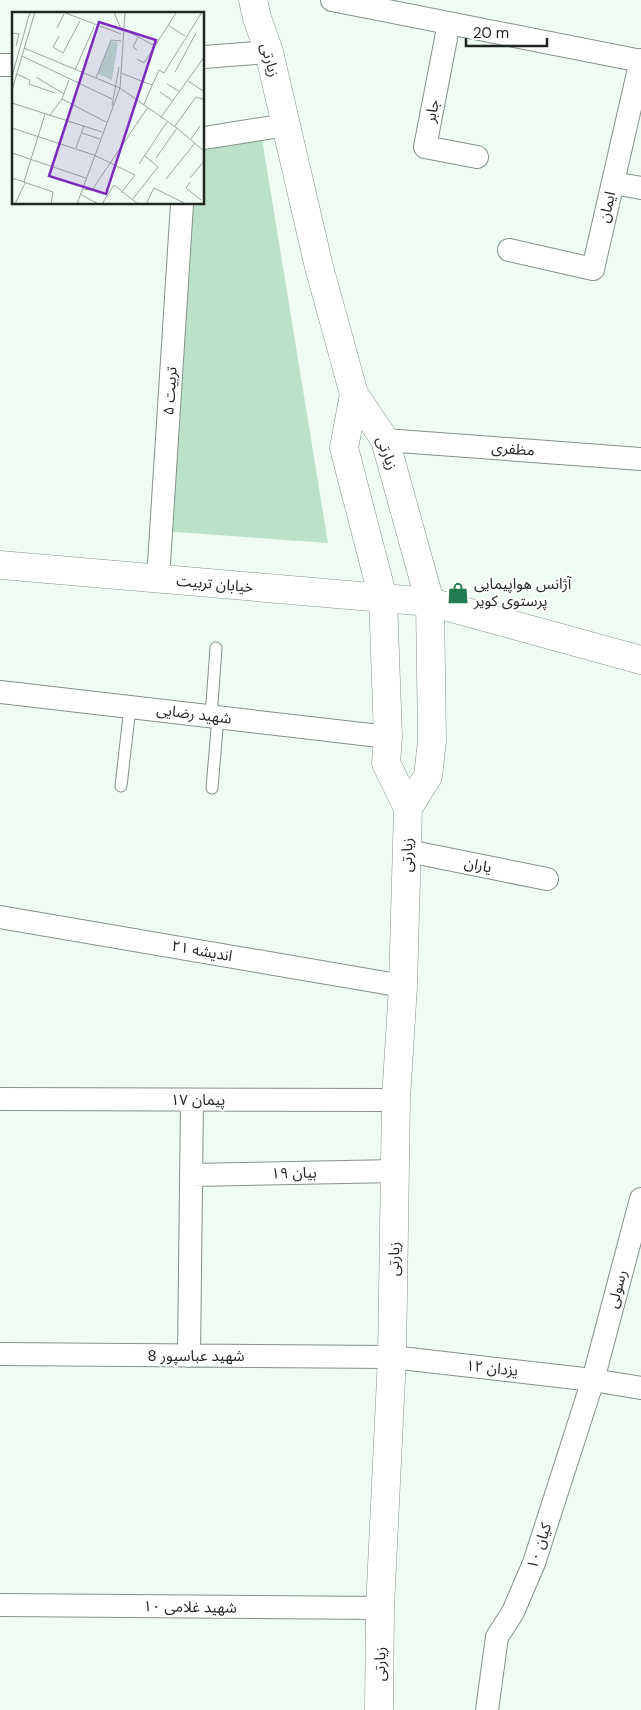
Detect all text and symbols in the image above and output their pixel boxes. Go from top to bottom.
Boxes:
inset map [12,12,205,205]
scale bar [466,15,547,47]
text: 20 m [473,23,509,43]
street label: زیارتی [256,41,284,79]
street label: جابر [420,98,444,125]
street label: ایمان [594,189,620,225]
street label: تربیت ۵ [158,366,182,416]
street label: زیارتی [372,433,402,473]
street label: مظفری [491,438,535,460]
street label: خیابان تربیت [176,571,255,597]
place label: آژانس هواپیمایی پرستوی کویر [473,574,572,611]
shop icon: آژانس هواپیمایی پرستوی کویر [445,580,471,606]
street label: شهید رضایی [155,699,233,729]
street label: زیارتی [397,838,417,872]
street label: یاران [462,853,494,877]
street label: اندیشه ۲۱ [170,936,234,966]
street label: پیمان ۱۷ [171,1090,225,1110]
street label: بیان ۱۹ [271,1163,317,1183]
street label: زیارتی [384,1242,404,1276]
street label: رسولی [602,1268,632,1310]
street label: شهید عباسپور 8 [147,1346,245,1366]
street label: یزدان ۱۲ [465,1355,519,1381]
street label: کیان ۱۰ [522,1519,556,1572]
street label: شهید غلامی ۱۰ [143,1596,237,1618]
street label: زیارتی [370,1647,390,1681]

